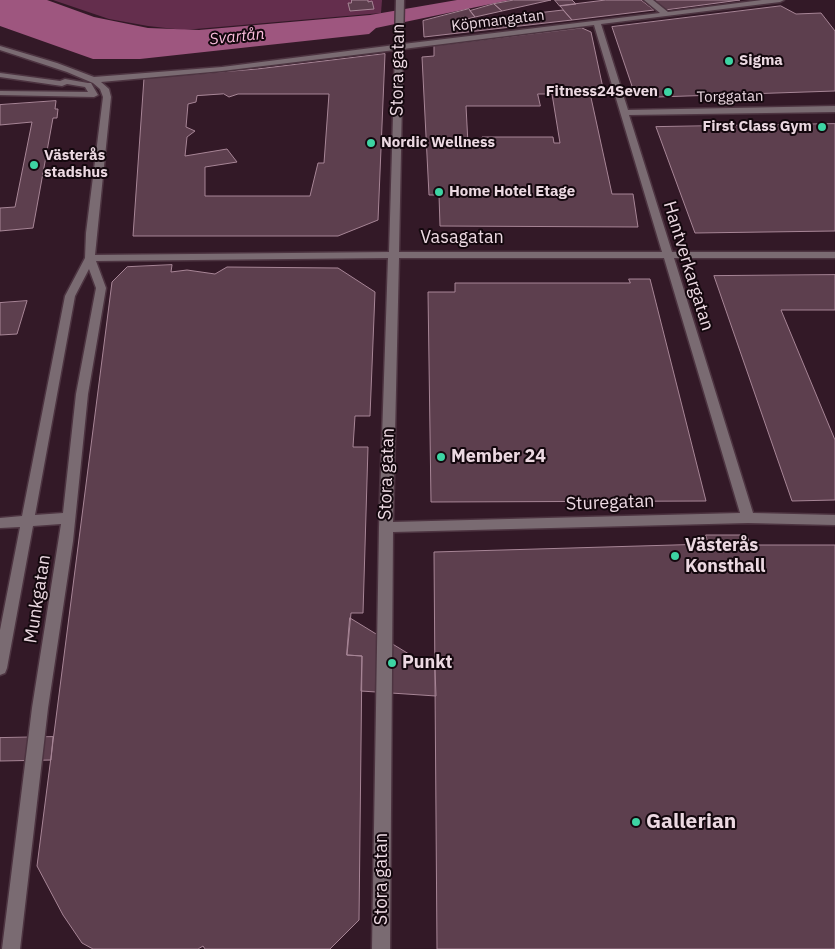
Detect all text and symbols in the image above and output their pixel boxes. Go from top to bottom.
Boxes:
street label: Köpmangatan [450,6,546,36]
street label: Stora gatan [386,24,410,116]
water label: Svartån [208,25,266,49]
place label: Sigma [739,52,783,70]
marker: Sigma [723,55,735,67]
place label: Fitness24Seven [546,83,658,101]
marker: Fitness24Seven [662,86,674,98]
street label: Torggatan [696,87,764,107]
place label: First Class Gym [703,118,812,136]
marker: First Class Gym [816,121,828,133]
place label: Nordic Wellness [381,134,495,152]
marker: Nordic Wellness [365,137,377,149]
place label: Västerås stadshus [44,147,108,182]
marker: Västerås stadshus [28,159,40,171]
place label: Home Hotel Etage [449,183,575,201]
marker: Home Hotel Etage [433,186,445,198]
street label: Hantverkargatan [658,199,718,333]
street label: Vasagatan [420,227,504,249]
street label: Stora gatan [375,427,399,521]
place label: Member 24 [451,446,546,468]
marker: Member 24 [435,451,447,463]
street label: Sturegatan [565,491,655,515]
place label: Västerås Konsthall [685,535,766,578]
marker: Västerås Konsthall [669,550,681,562]
street label: Munkgatan [20,553,56,645]
place label: Punkt [402,652,452,674]
marker: Punkt [386,657,398,669]
place label: Gallerian [646,809,736,835]
marker: Gallerian [630,816,642,828]
street label: Stora gatan [371,833,393,925]

